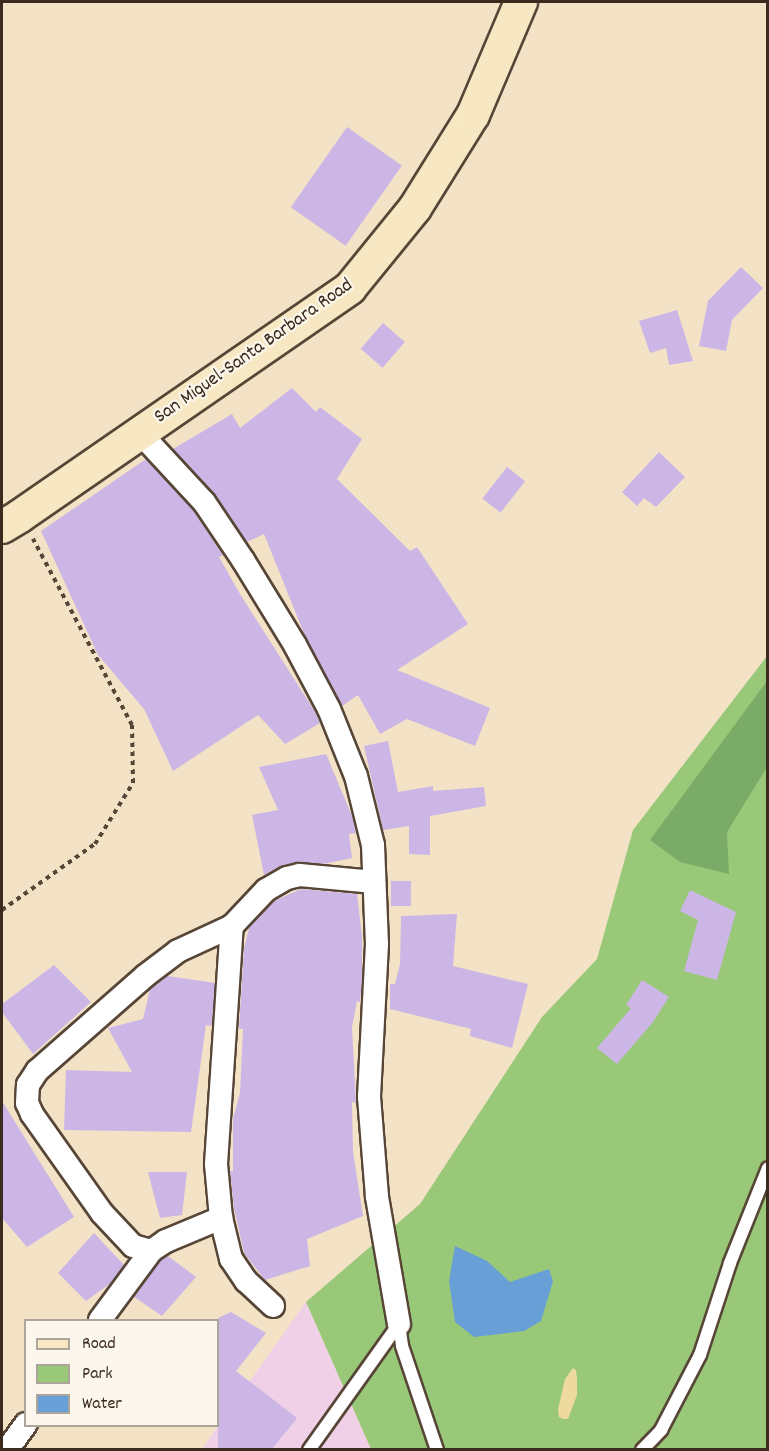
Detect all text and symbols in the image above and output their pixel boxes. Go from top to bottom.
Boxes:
street label: San Miguel-Santa Barbara Road [150,274,358,430]
legend [24,1319,219,1427]
text: Road [82,1332,116,1357]
text: Park [82,1362,113,1387]
text: Water [82,1392,122,1417]

